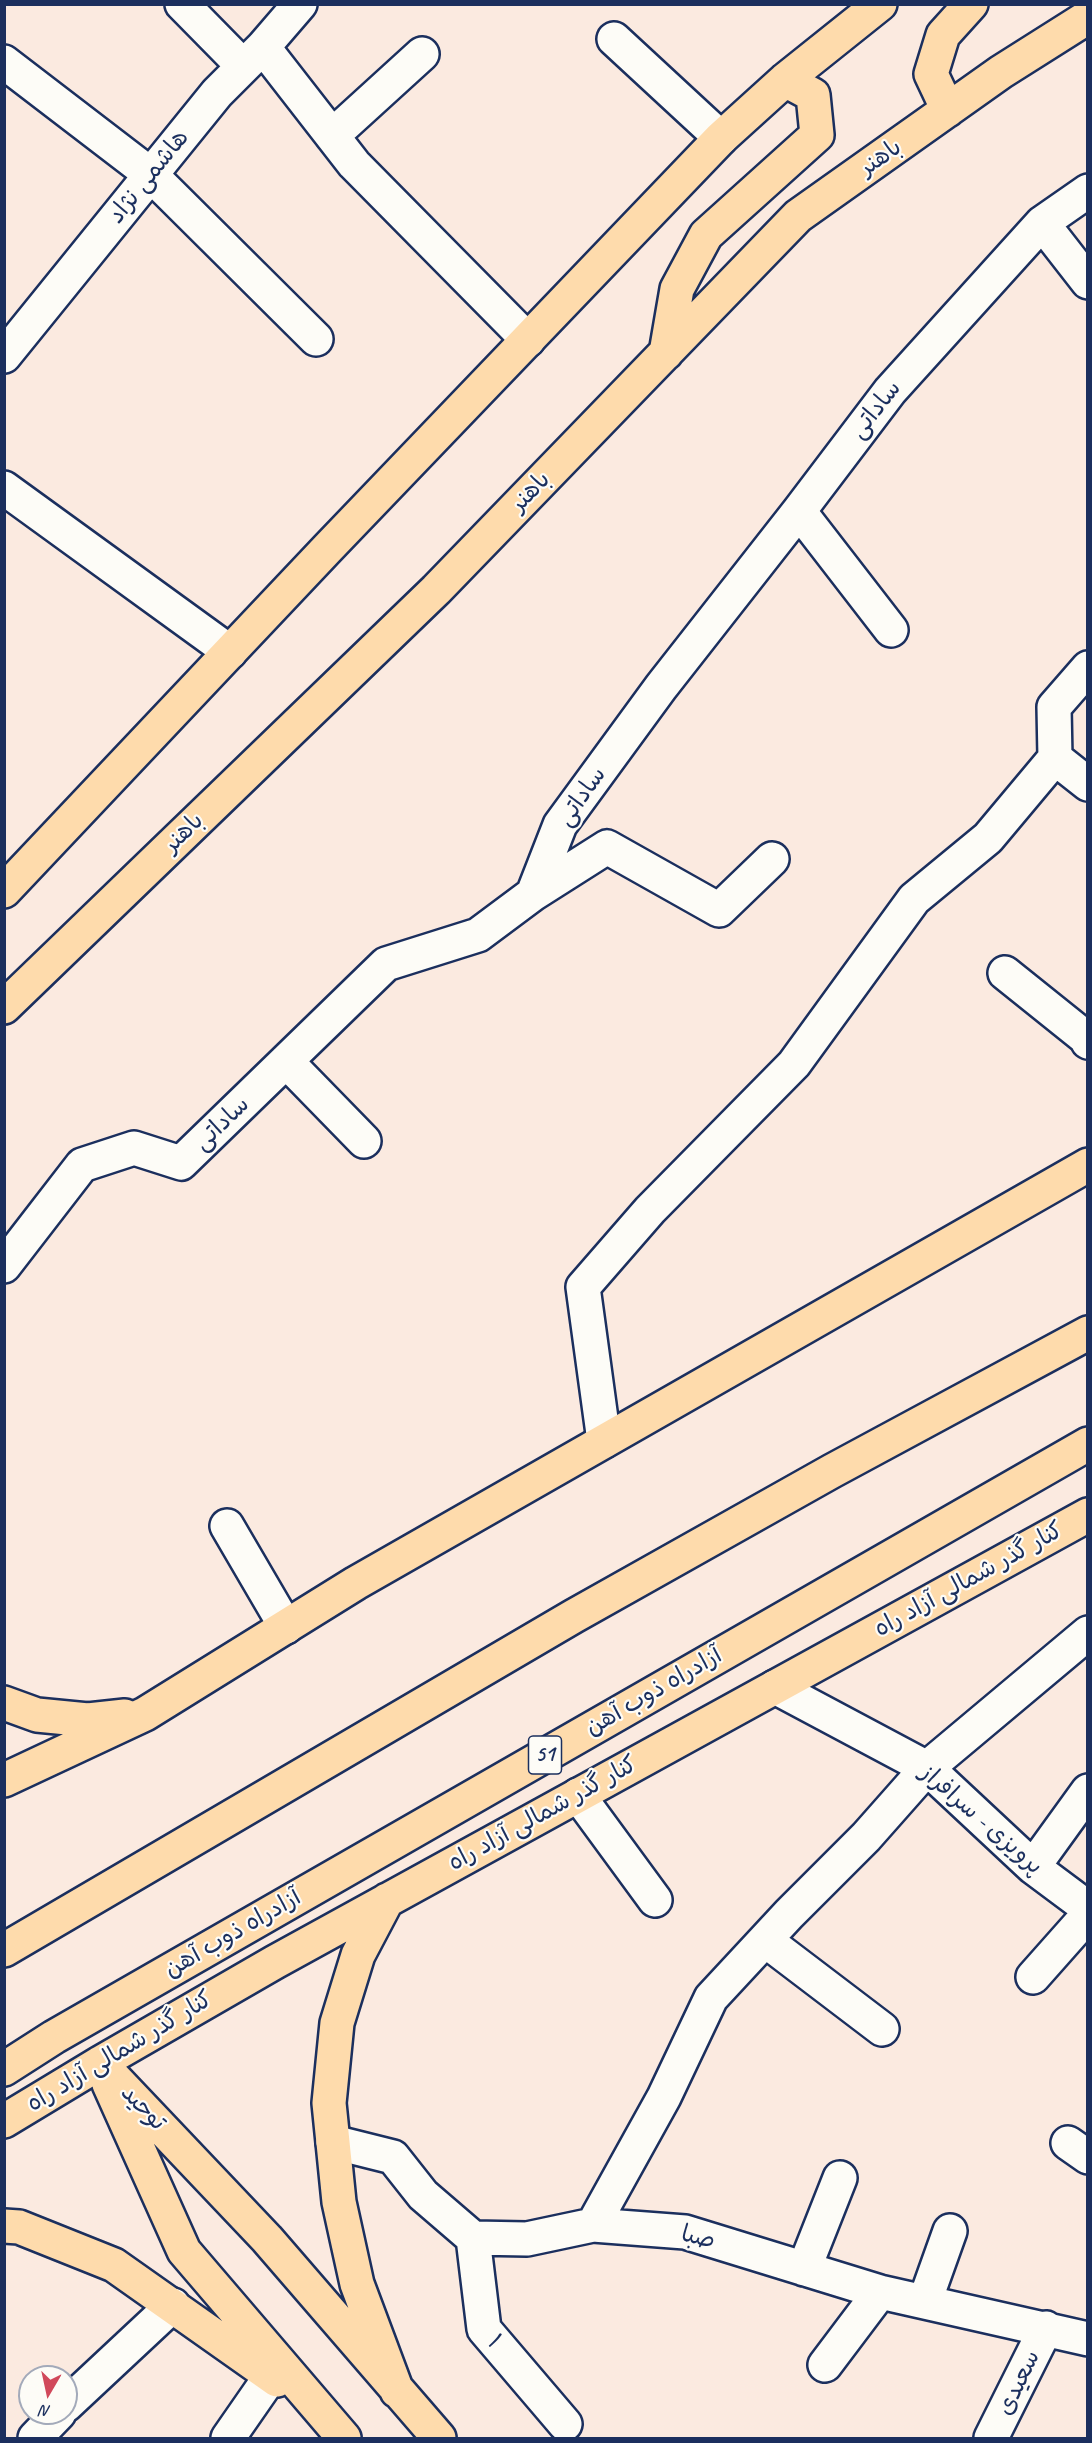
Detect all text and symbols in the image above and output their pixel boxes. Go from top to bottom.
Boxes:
street label: هاشمی نژاد [102,124,196,230]
street label: باهنر [854,133,908,183]
street label: ساداتی [844,375,908,445]
street label: باهنر [505,466,557,518]
street label: ساداتی [551,762,613,832]
street label: باهنر [158,807,210,859]
street label: ساداتی [188,1091,256,1157]
street label: کنار گذر شمالی آزاد راه [870,1516,1068,1644]
street label: آزادراه ذوب آهن [581,1641,727,1743]
road number: 51 [528,1736,562,1774]
street label: کنار گذر شمالی آزاد راه [444,1750,642,1878]
street label: پرویزی - سرافراز [914,1759,1048,1881]
street label: آزادراه ذوب آهن [160,1883,306,1985]
street label: کنار گذر شمالی آزاد راه [22,1985,218,2119]
street label: توحید [114,2079,172,2137]
street label: صبا [678,2220,718,2256]
street label: ۱ [480,2329,508,2355]
street label: سعیدی [991,2346,1047,2420]
north arrow [18,2365,78,2425]
text: N [39,2400,52,2421]

